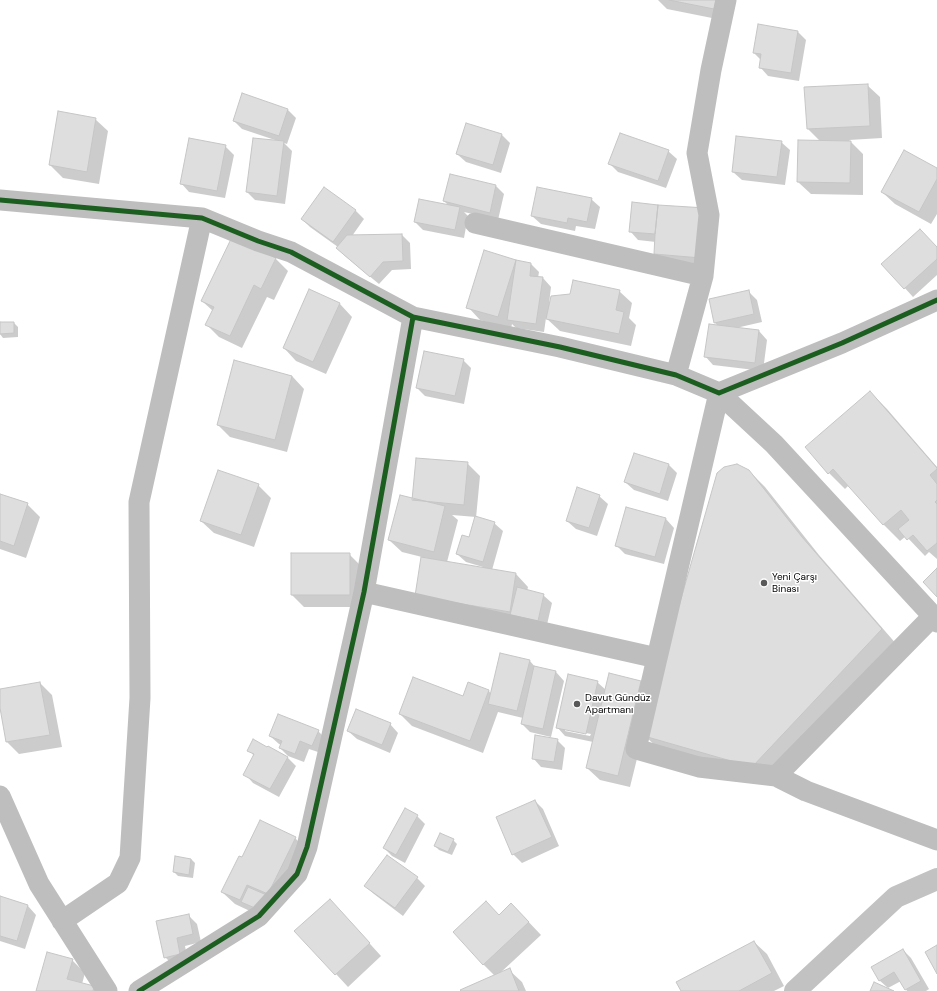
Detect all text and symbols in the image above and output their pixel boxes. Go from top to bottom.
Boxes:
place label: Yeni Çarşı Binası [772,571,817,594]
marker: Yeni Çarşı Binası [759,578,769,588]
place label: Davut Gündüz Apartmanı [585,692,650,716]
marker: Davut Gündüz Apartmanı [572,699,582,709]

